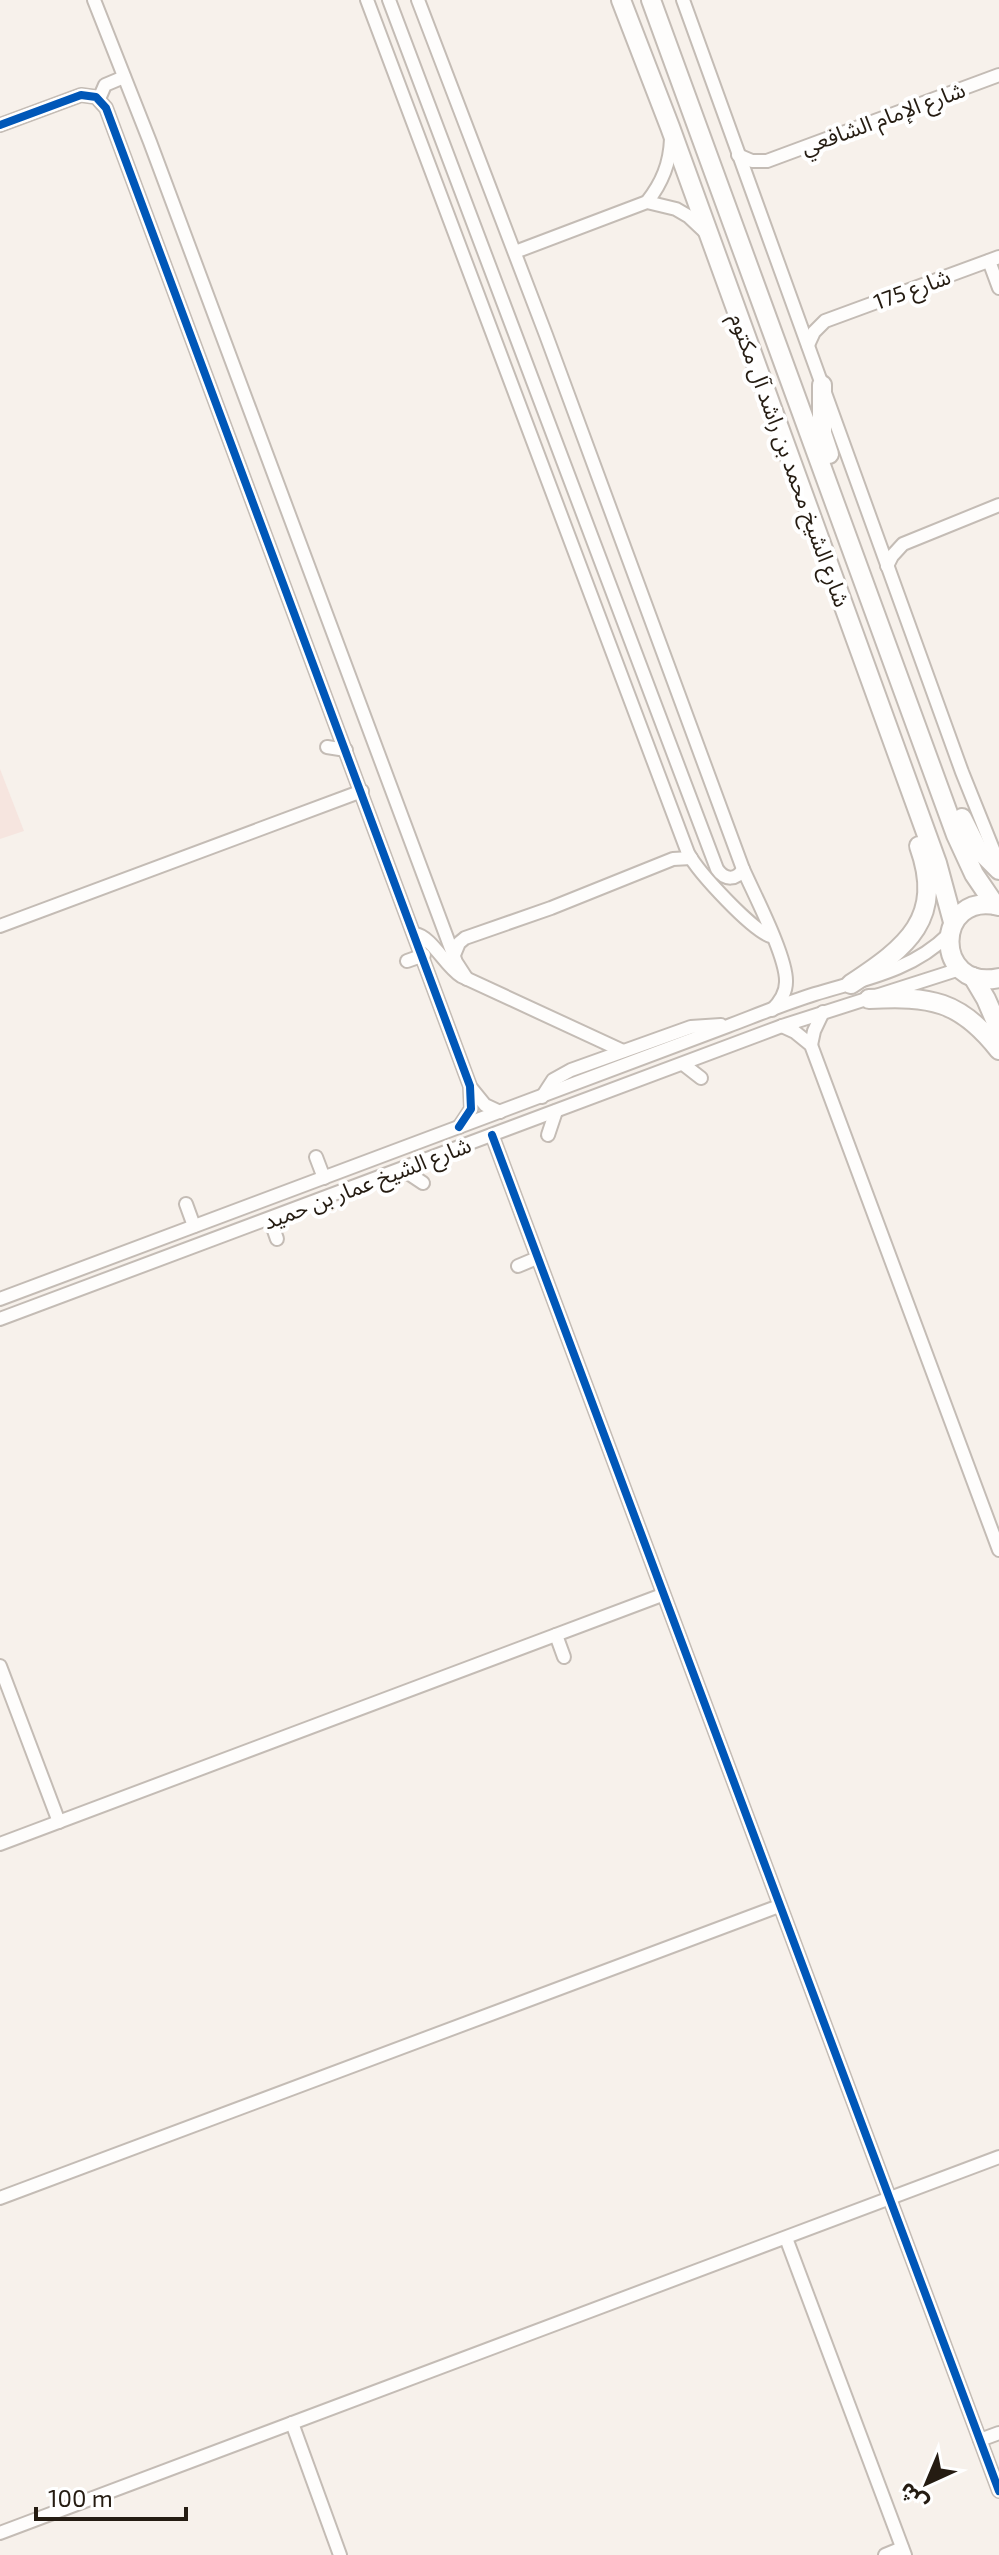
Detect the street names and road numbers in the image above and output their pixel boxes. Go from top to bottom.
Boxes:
street label: شارع الإمام الشافعي [797,75,970,164]
street label: شارع 175 [870,262,955,319]
street label: شارع الشيخ محمد بن راشد آل مكتوم [721,309,856,612]
street label: شارع الشيخ عمار بن حميد [259,1130,476,1238]

